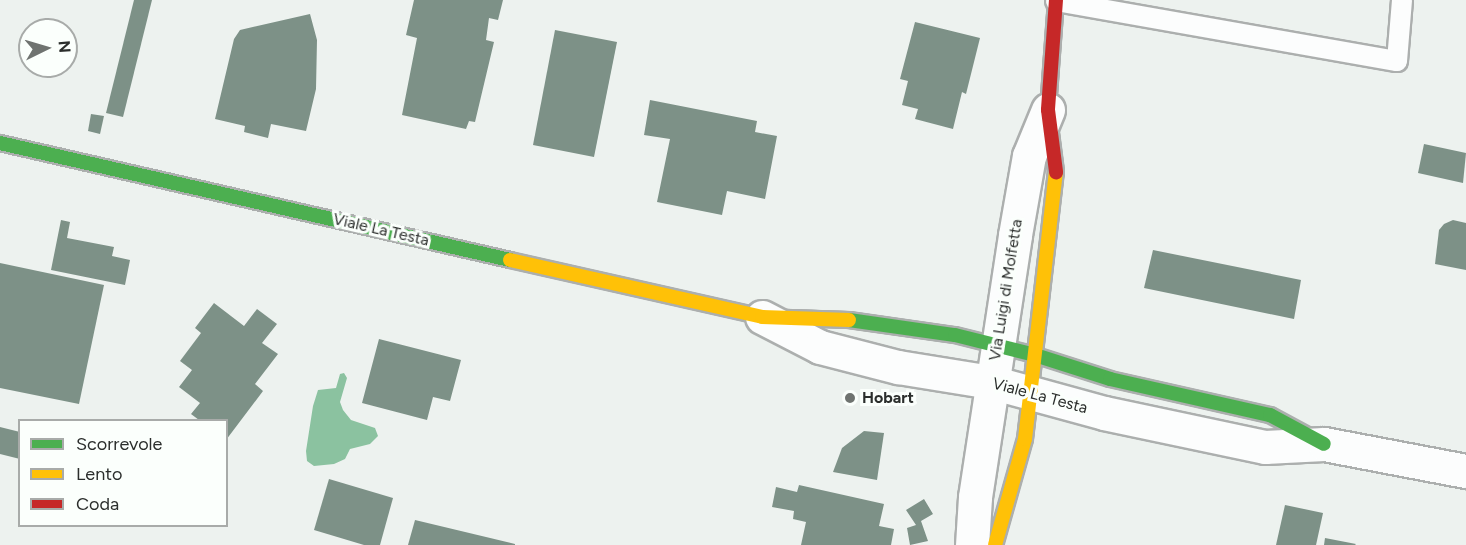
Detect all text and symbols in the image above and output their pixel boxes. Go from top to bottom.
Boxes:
north arrow [18,18,78,78]
text: N [54,40,74,54]
street label: Viale La Testa [331,210,431,250]
street label: Via Luigi di Molfetta [985,218,1027,362]
street label: Viale La Testa [990,374,1090,418]
place label: Hobart [862,388,914,408]
marker: Hobart [843,391,857,405]
legend [18,419,228,527]
text: Scorrevole [76,433,162,455]
text: Lento [76,463,122,485]
text: Coda [76,493,119,515]

